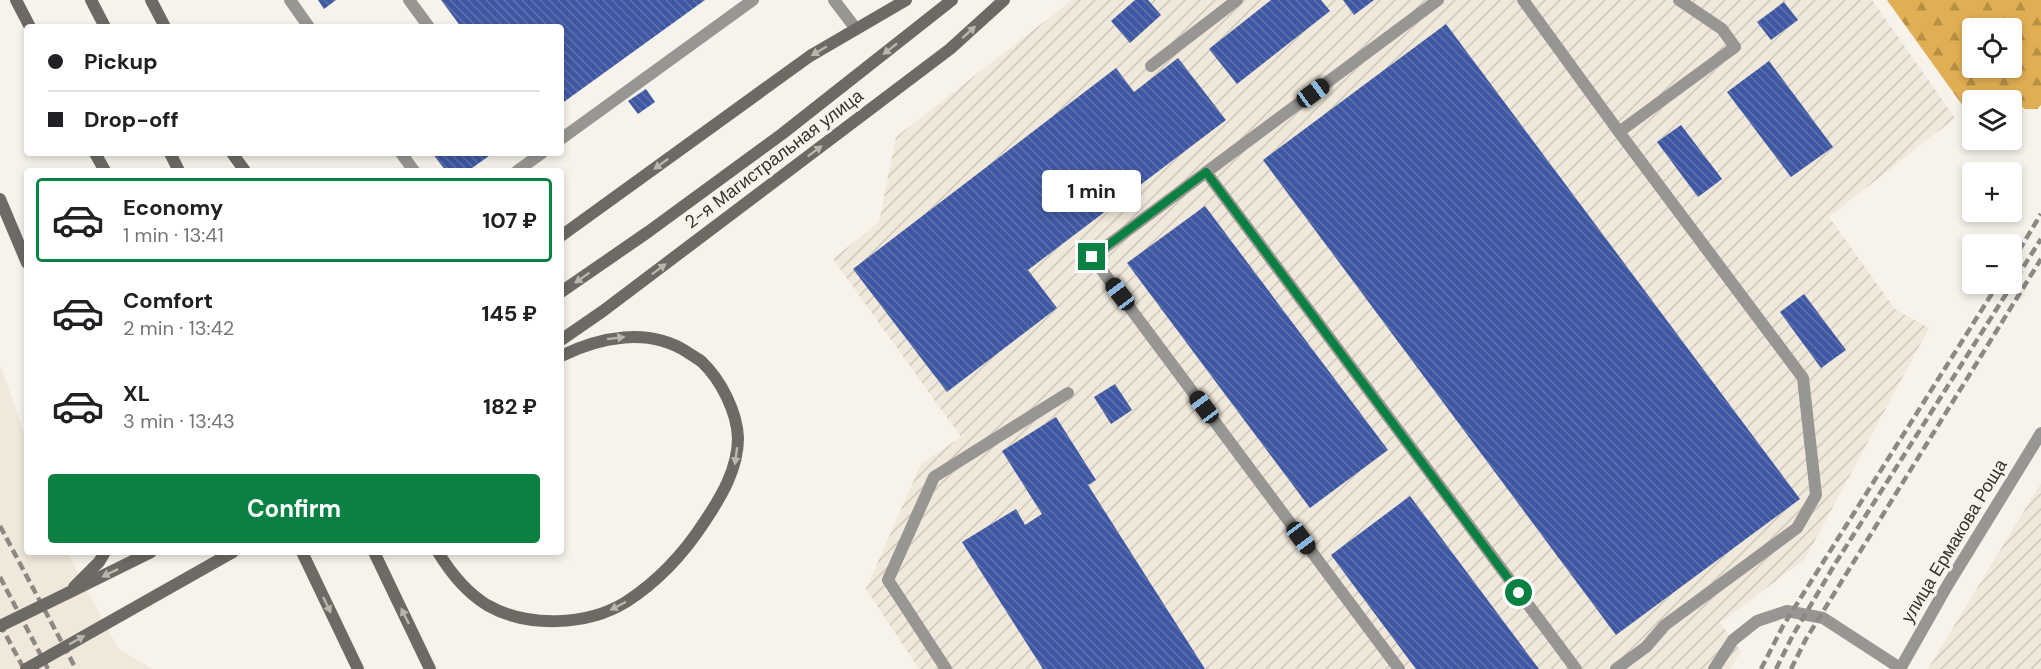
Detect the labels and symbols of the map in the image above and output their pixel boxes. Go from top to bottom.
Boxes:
one-way arrow [961,26,976,39]
one-way arrow [882,43,897,55]
one-way arrow [811,45,827,56]
car [1293,75,1333,111]
street label: 2-я Магистральная улица [680,83,869,234]
one-way arrow [806,145,822,157]
one-way arrow [653,158,668,170]
callout: 1 min [1042,170,1142,212]
route end [1078,243,1105,270]
one-way arrow [652,263,667,275]
one-way arrow [574,272,590,284]
car [1102,274,1138,314]
one-way arrow [607,334,626,343]
car [1186,387,1222,427]
one-way arrow [731,446,740,465]
street label: улица Ермакова Роща [1896,454,2013,627]
car [1283,518,1319,558]
one-way arrow [101,568,118,577]
route start [1505,579,1532,606]
one-way arrow [323,596,332,613]
one-way arrow [610,601,627,610]
one-way arrow [400,608,410,625]
one-way arrow [69,635,86,645]

